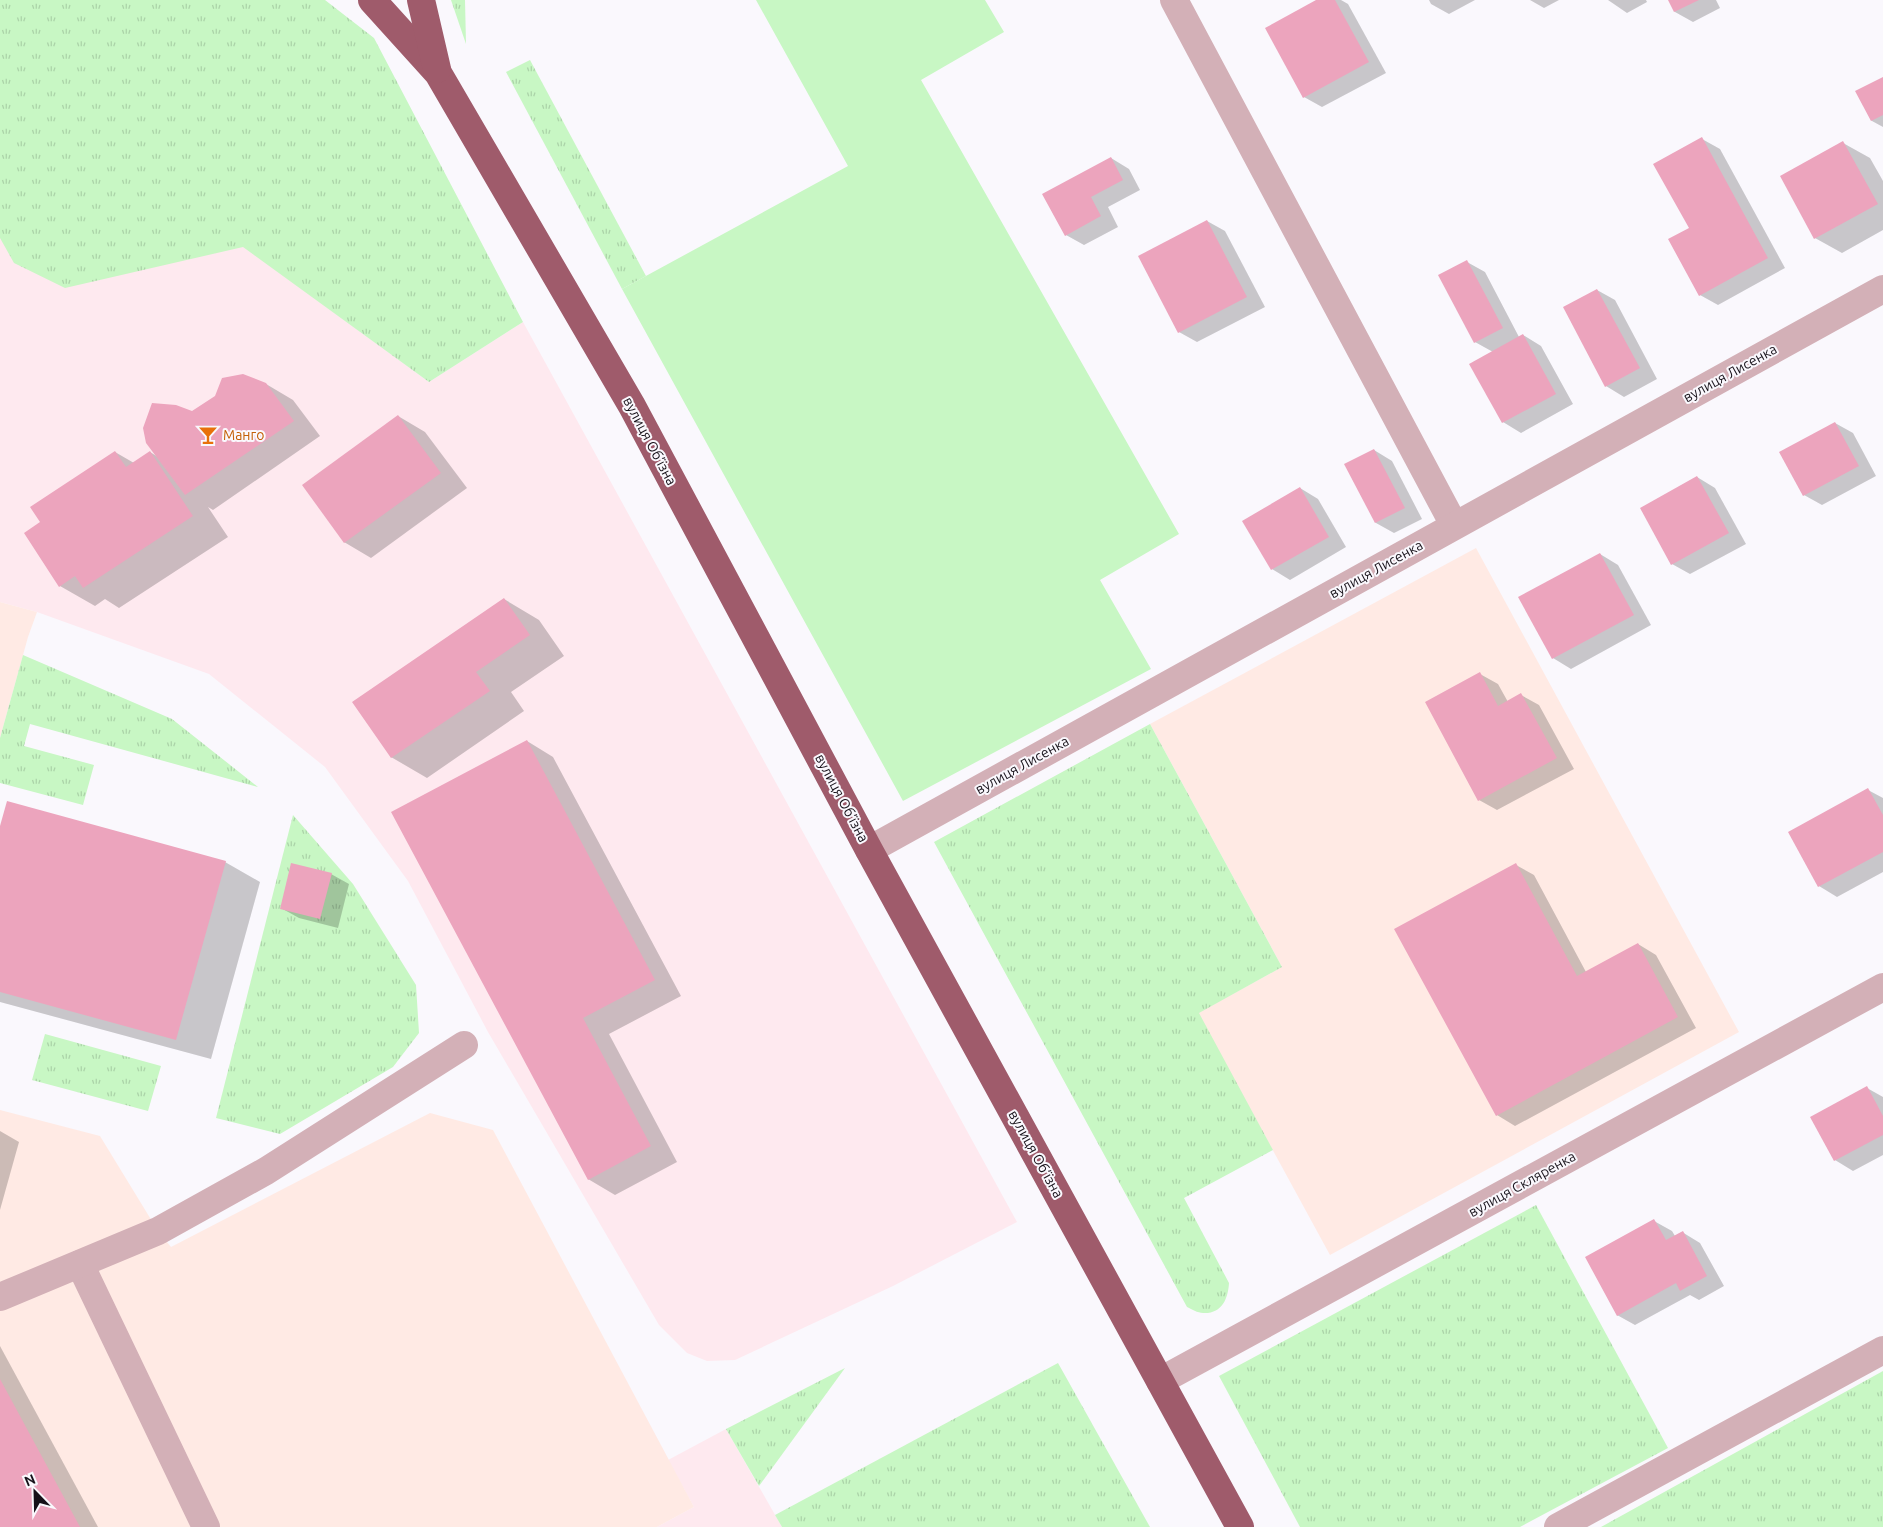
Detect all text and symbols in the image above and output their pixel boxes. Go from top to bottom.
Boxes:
street label: вулиця Лисенка [1680,341,1780,405]
street label: вулиця Об’їзна [620,394,680,488]
bar icon: Манго [197,424,219,446]
place label: Манго [223,427,264,443]
street label: вулиця Лисенка [1326,537,1426,601]
street label: вулиця Лисенка [972,733,1072,797]
street label: вулиця Об’їзна [812,751,872,845]
street label: вулиця Об’їзна [1005,1108,1067,1200]
street label: вулиця Скляренка [1466,1148,1578,1220]
north arrow [10,1467,60,1517]
text: N [22,1471,38,1489]

